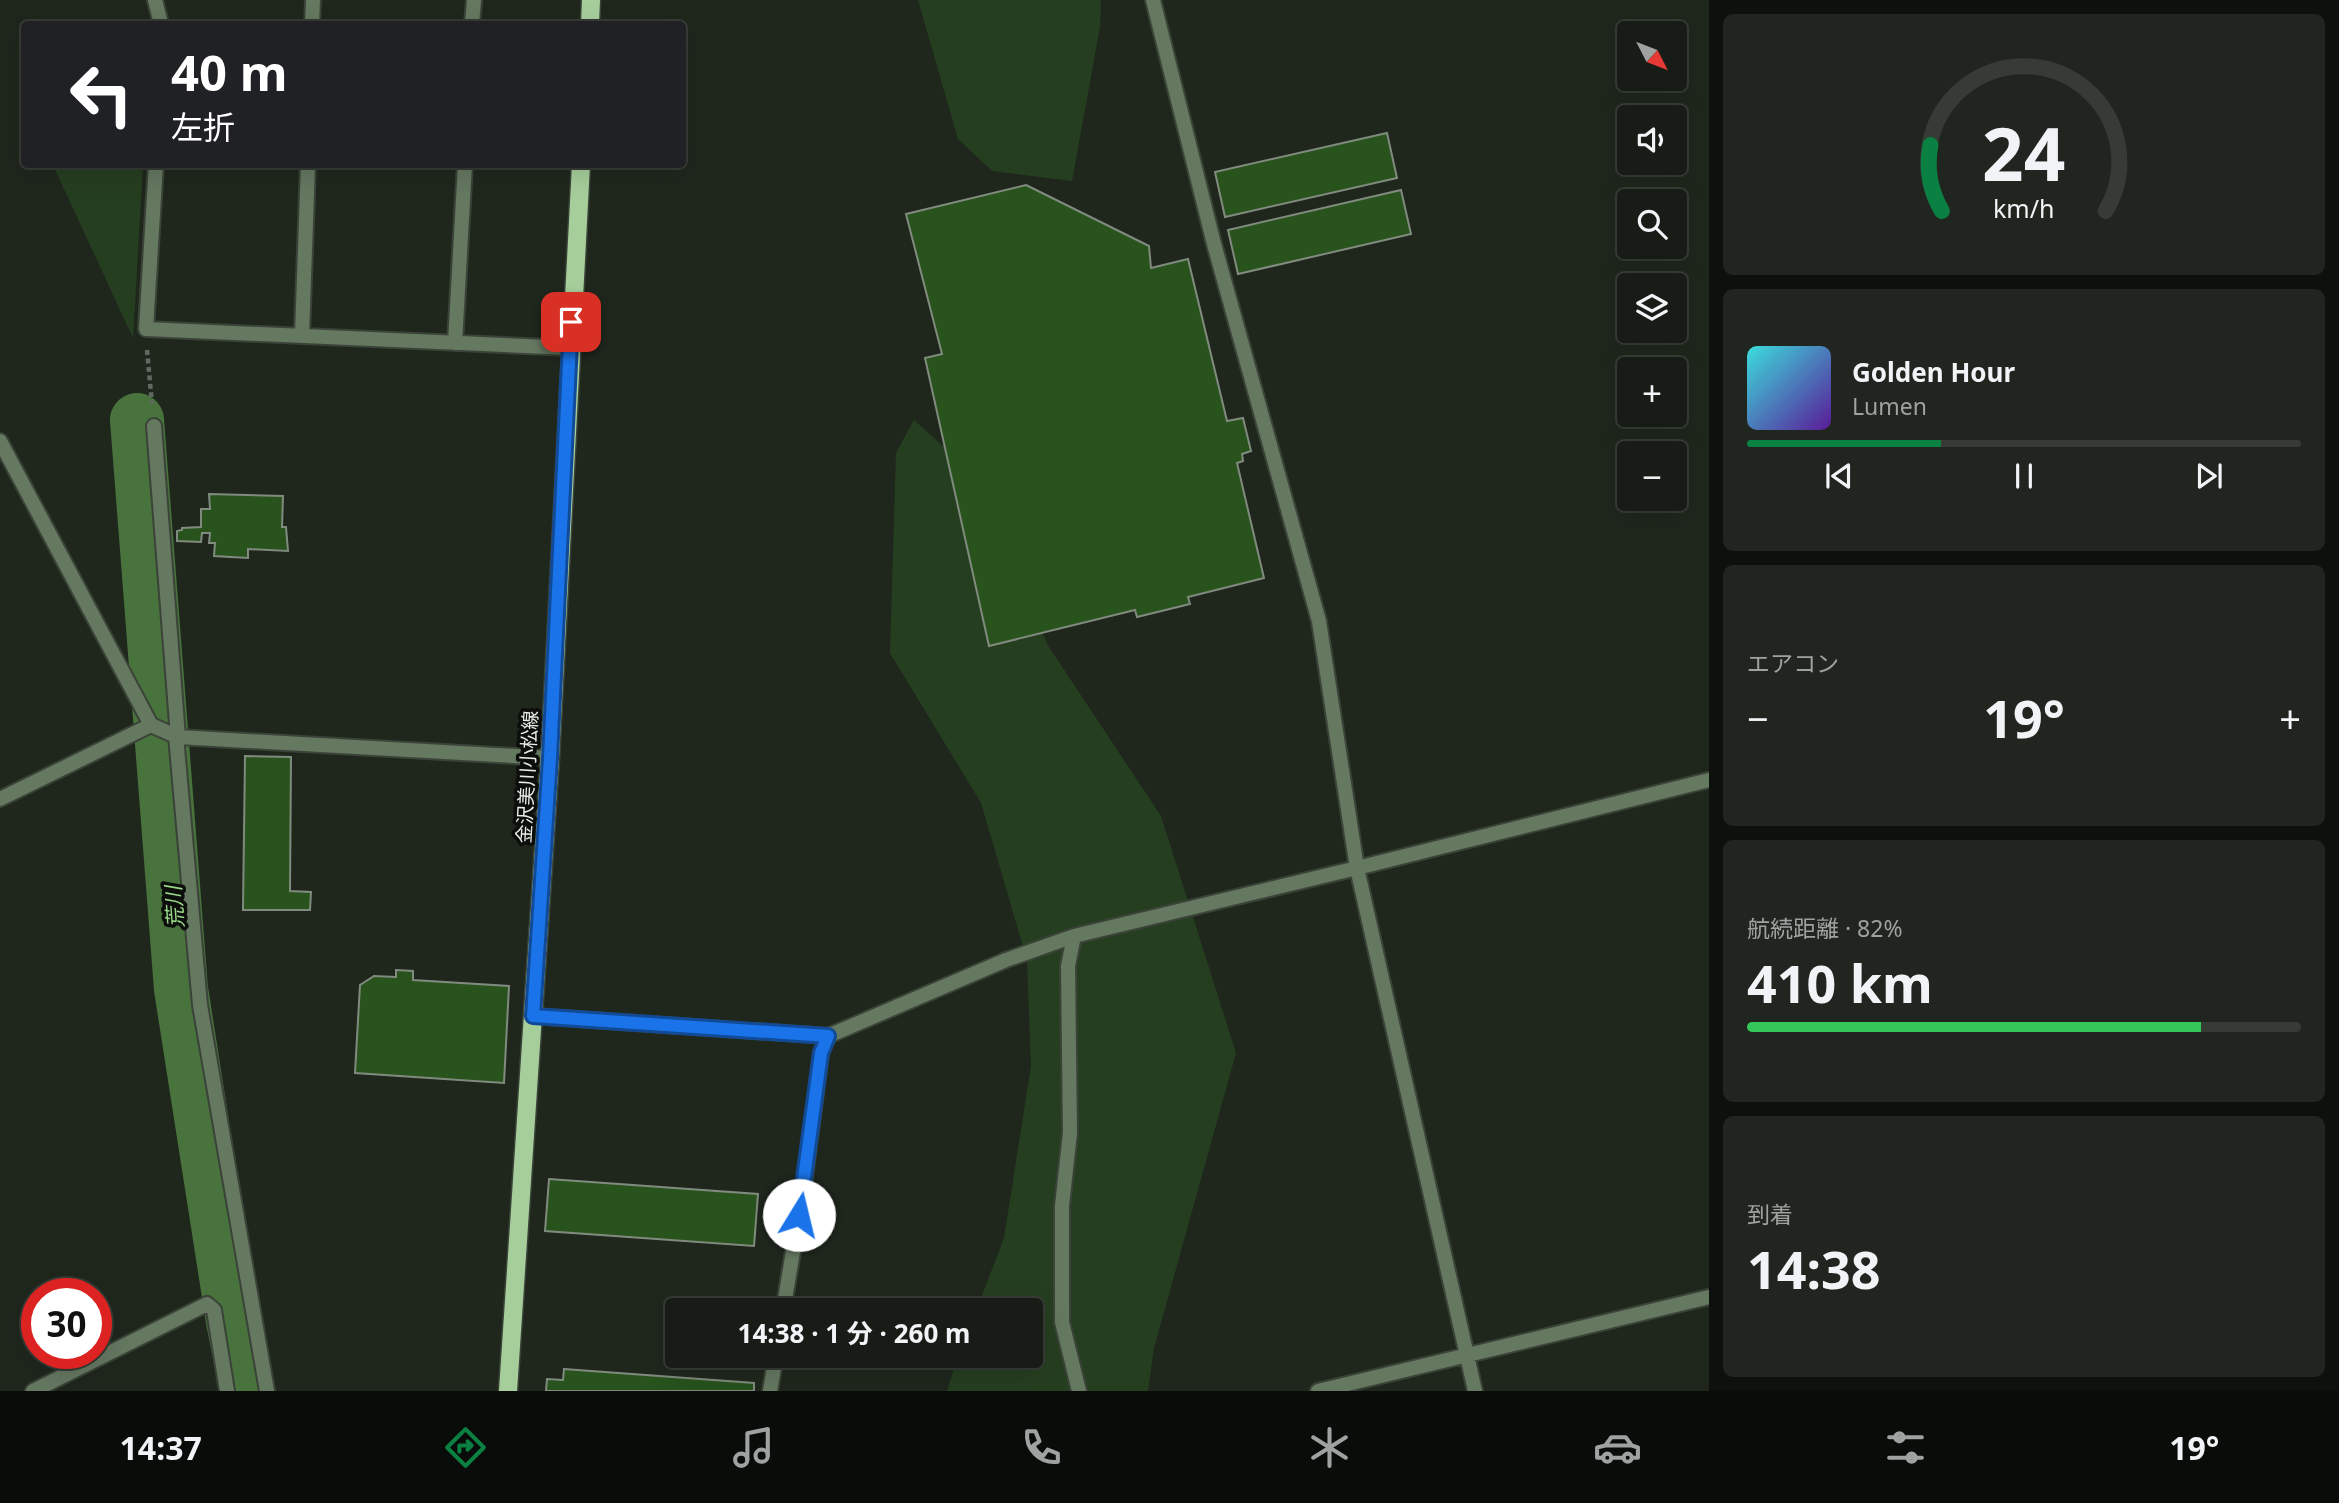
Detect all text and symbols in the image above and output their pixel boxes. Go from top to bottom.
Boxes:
north arrow [1617,21,1687,91]
map controls [1617,21,1687,511]
text: 40 m [171,39,288,105]
icon: left [56,49,147,140]
text: 24 [1982,103,2066,202]
text: 左折 [171,105,235,148]
button: sound [1617,105,1687,175]
button: search [1617,189,1687,259]
text: km/h [1993,191,2055,225]
button: layers [1617,273,1687,343]
pin [541,292,601,352]
icon: arrive [552,303,590,341]
text: Golden Hour [1852,354,2015,390]
button: + [1617,357,1687,427]
text: Lumen [1852,390,1927,422]
button: − [1617,441,1687,511]
icon: previous [1820,457,1858,495]
icon: pause [2005,457,2043,495]
icon: next [2190,457,2228,495]
text: エアコン [1747,647,1839,679]
text: 19° [1983,682,2065,753]
text: − [1747,692,1769,744]
text: + [2279,692,2301,744]
street label: 金沢美川小松線 [511,710,543,844]
water label: 荒川 [158,883,189,929]
text: 航続距離 · 82% [1747,912,1903,944]
text: 410 km [1747,947,1933,1018]
position arrow [762,1178,836,1252]
text: 到着 [1747,1198,1793,1230]
text: 14:38 [1747,1233,1881,1304]
speed limit sign: 30 [21,1278,112,1369]
text: 14:38 · 1 分 · 260 m [738,1315,970,1351]
icon: directions [441,1423,490,1472]
icon: music [729,1423,778,1472]
icon: phone [1017,1423,1066,1472]
icon: climate [1305,1423,1354,1472]
icon: car [1593,1423,1642,1472]
icon: filters [1881,1423,1930,1472]
text: 14:37 [120,1426,202,1469]
text: 19° [2169,1426,2219,1469]

